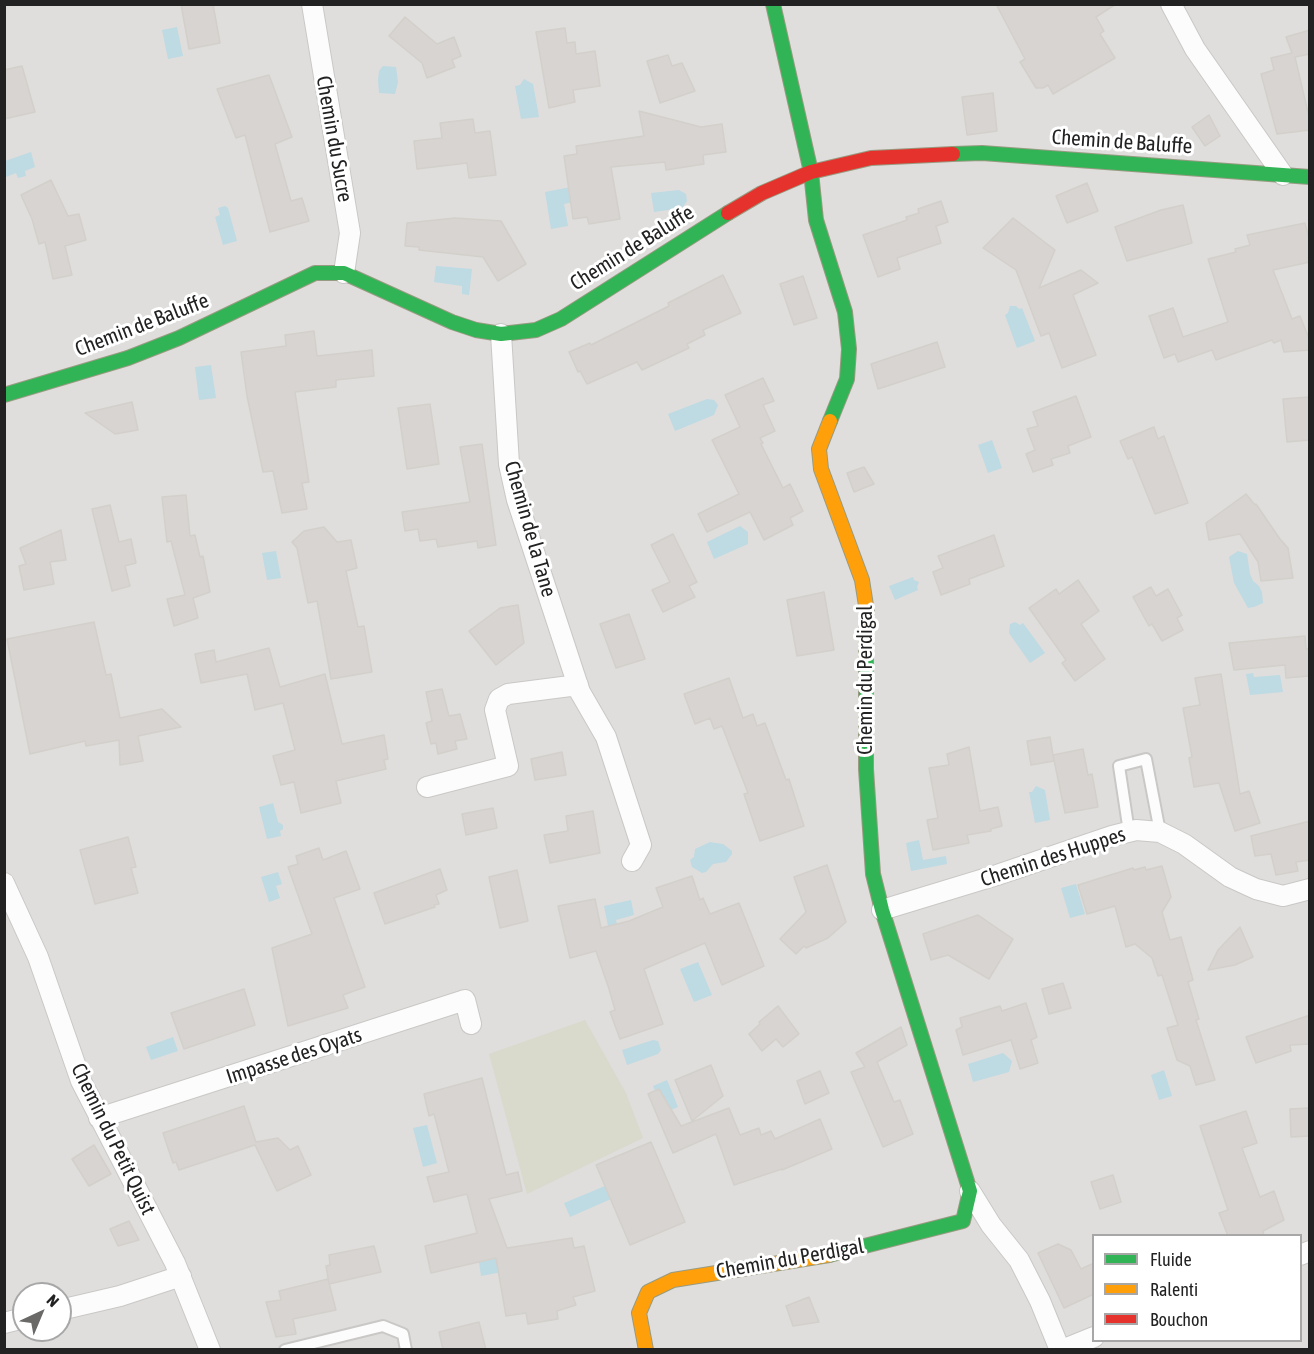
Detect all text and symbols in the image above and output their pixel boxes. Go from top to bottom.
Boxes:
street label: Chemin du Sucre [311,74,357,204]
street label: Chemin de Baluffe [1051,125,1193,159]
street label: Chemin de Baluffe [566,200,698,296]
street label: Chemin de Baluffe [72,288,212,362]
street label: Chemin de la Tane [499,458,561,600]
street label: Chemin du Perdigal [852,605,878,755]
street label: Chemin des Huppes [977,822,1129,892]
street label: Impasse des Oyats [223,1022,365,1090]
street label: Chemin du Petit Quist [65,1059,161,1219]
street label: Chemin du Perdigal [714,1234,866,1284]
legend [1092,1234,1302,1342]
text: Fluide [1150,1249,1192,1270]
text: Ralenti [1150,1279,1198,1300]
north arrow [12,1282,72,1342]
text: N [43,1291,63,1310]
text: Bouchon [1150,1309,1208,1330]

